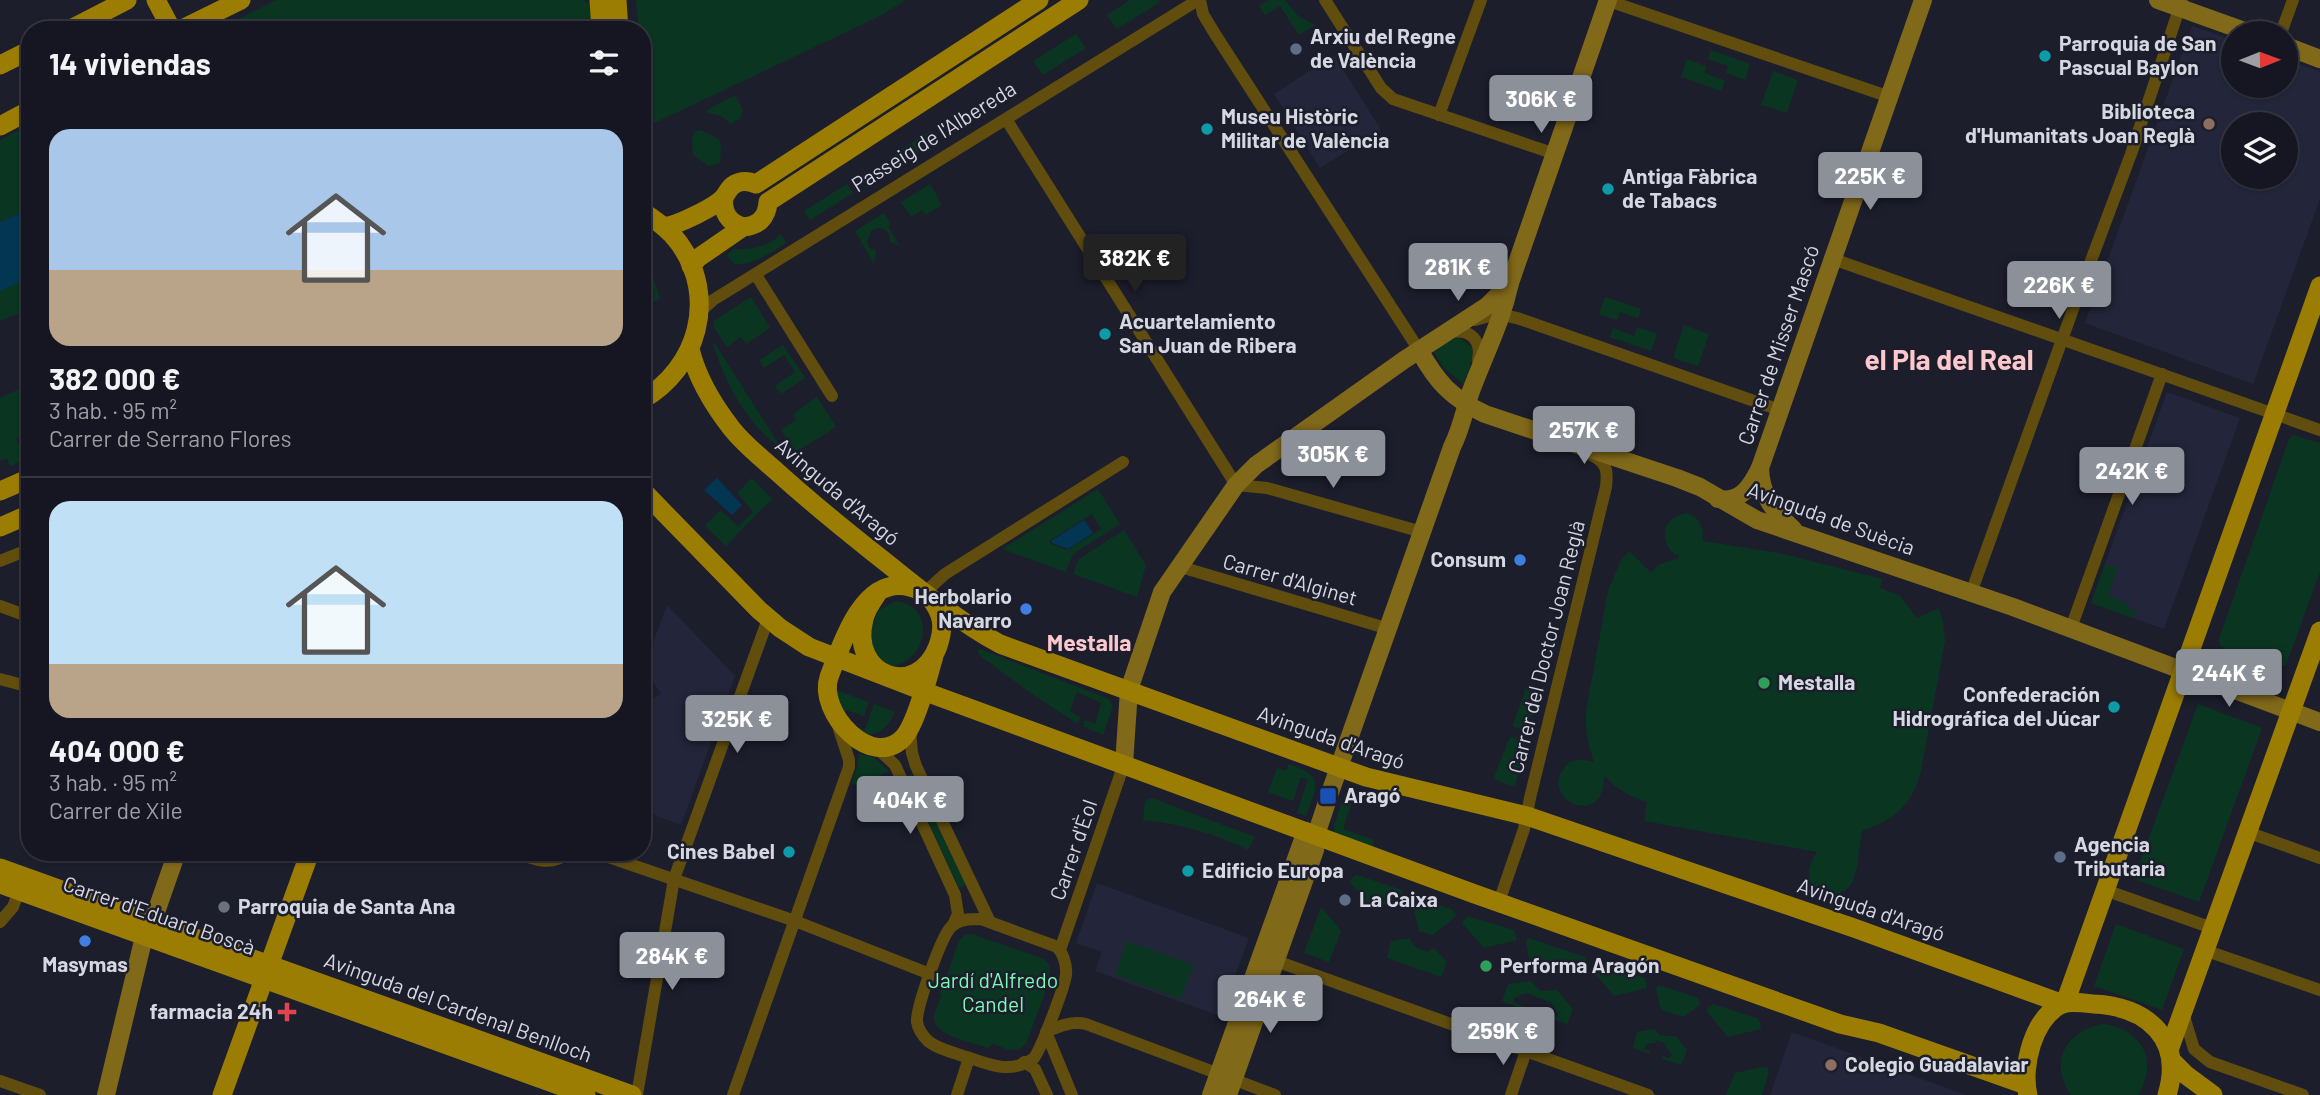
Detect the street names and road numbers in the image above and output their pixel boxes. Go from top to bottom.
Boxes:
street label: Passeig de l'Albereda [846,75,1020,196]
street label: Carrer de Misser Mascó [1732,241,1824,448]
street label: Avinguda d'Aragó [771,432,905,550]
street label: Avinguda de Suècia [1744,476,1919,559]
street label: Carrer del Doctor Joan Reglà [1502,518,1589,776]
street label: Carrer d'Alginet [1220,547,1360,610]
street label: Avinguda d'Aragó [1254,700,1408,774]
street label: Carrer d'Èol [1044,796,1101,903]
street label: Carrer d'Eduard Boscà [60,870,259,959]
street label: Avinguda d'Aragó [1794,872,1948,946]
street label: Avinguda del Cardenal Benlloch [321,946,596,1067]

